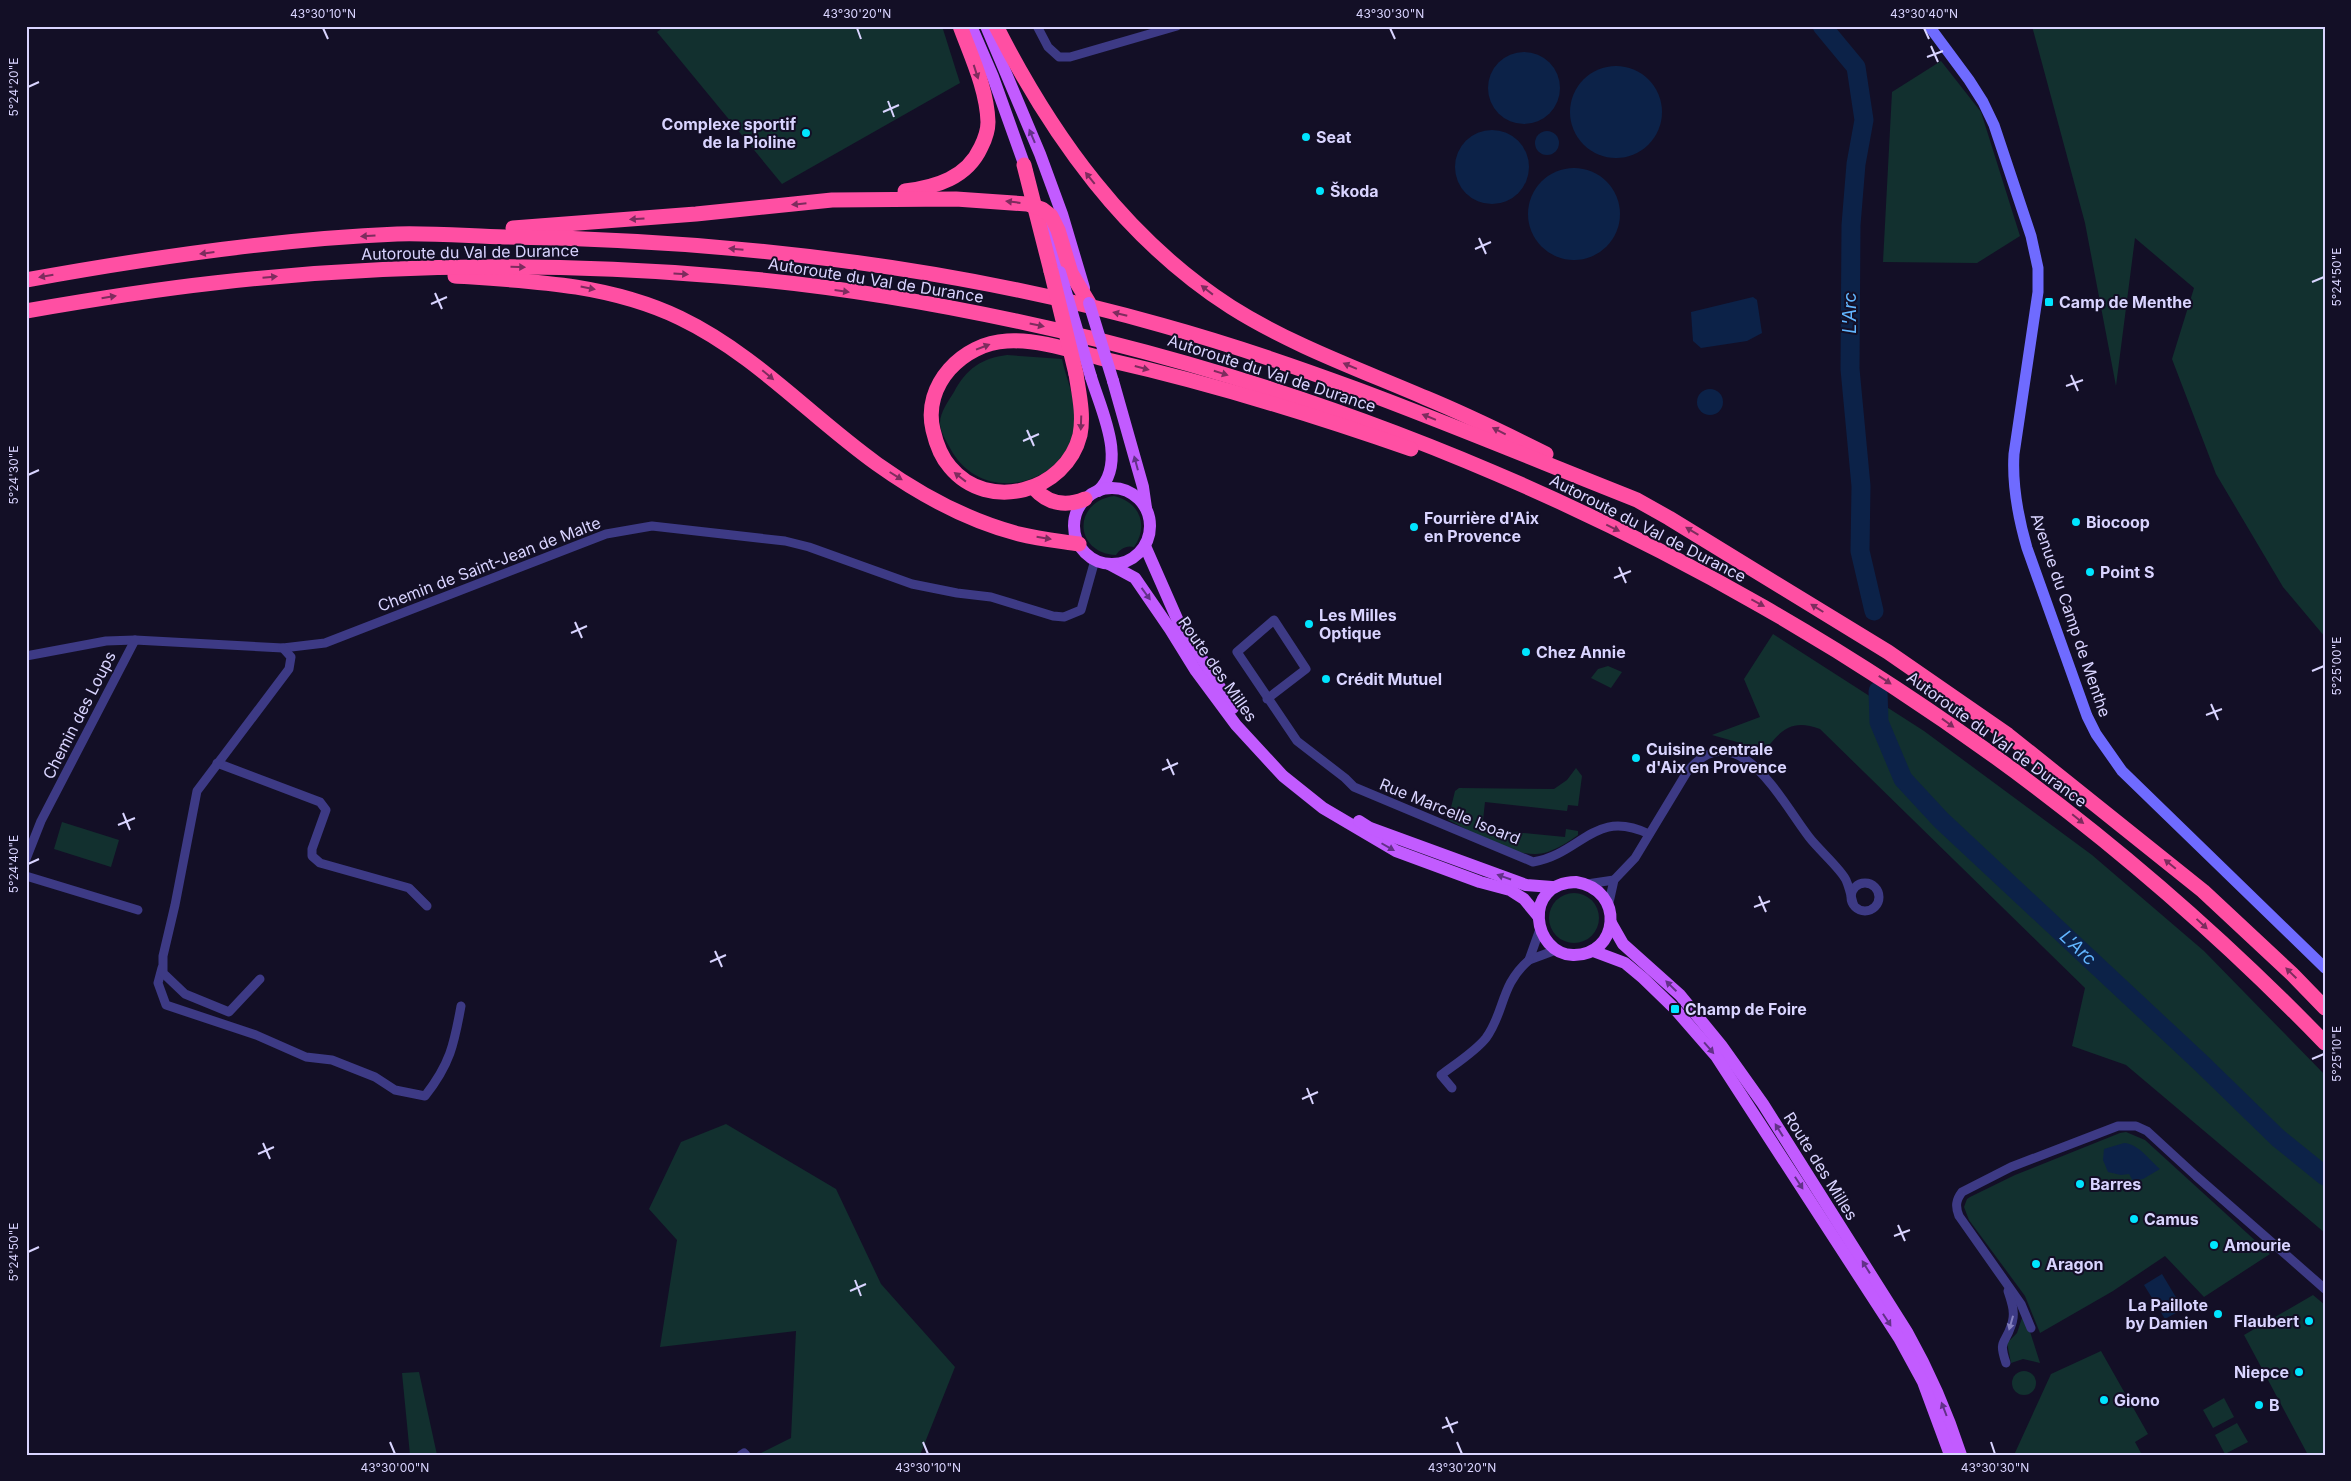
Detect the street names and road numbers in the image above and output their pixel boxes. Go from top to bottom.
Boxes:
street label: Autoroute du Val de Durance [361,240,579,264]
street label: Autoroute du Val de Durance [767,253,985,307]
street label: Autoroute du Val de Durance [1165,330,1379,416]
street label: Autoroute du Val de Durance [1546,470,1750,586]
street label: Avenue du Camp de Menthe [2027,510,2115,720]
street label: Chemin de Saint-Jean de Malte [375,512,603,616]
street label: Route des Milles [1174,612,1262,726]
street label: Chemin des Loups [38,648,120,782]
street label: Autoroute du Val de Durance [1903,667,2091,811]
street label: Rue Marcelle Isoard [1377,774,1523,848]
street label: Route des Milles [1780,1108,1862,1224]

